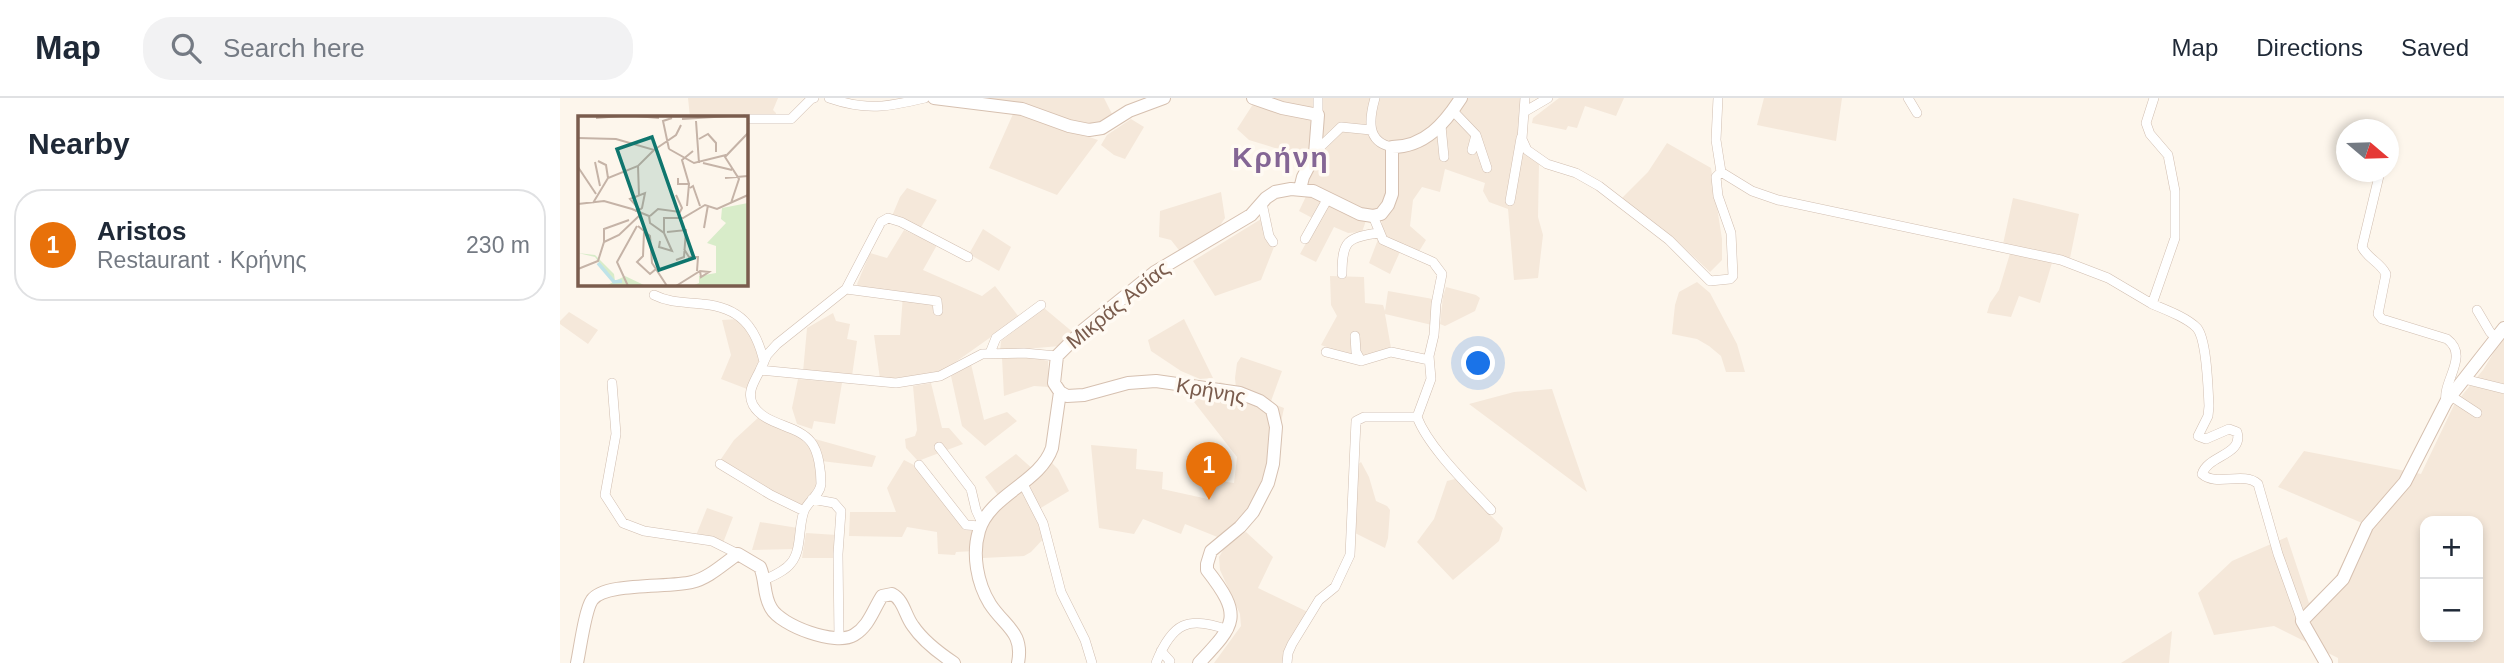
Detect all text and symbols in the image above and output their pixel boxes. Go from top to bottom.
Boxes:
search box [143,17,633,80]
text: Map [35,29,101,66]
icon: search [167,29,205,67]
text: Search here [223,33,365,63]
text: Map [2172,34,2218,61]
text: Directions [2256,34,2363,61]
text: Saved [2401,34,2469,61]
inset map [578,116,747,285]
north arrow [2336,119,2399,182]
text: Nearby [28,127,130,160]
district label: Κρήνη [1232,142,1330,173]
text: Aristos [97,216,187,246]
text: 1 [47,232,59,258]
text: 230 m [466,232,530,258]
text: Restaurant · Κρήνης [97,247,307,273]
street label: Μικράς Ασίας [1062,256,1174,353]
your location [1461,346,1495,380]
street label: Κρήνης [1175,373,1248,408]
pin: 1 [1186,442,1232,500]
map controls [2420,516,2483,642]
button: + [2420,516,2483,579]
button: − [2420,579,2483,642]

